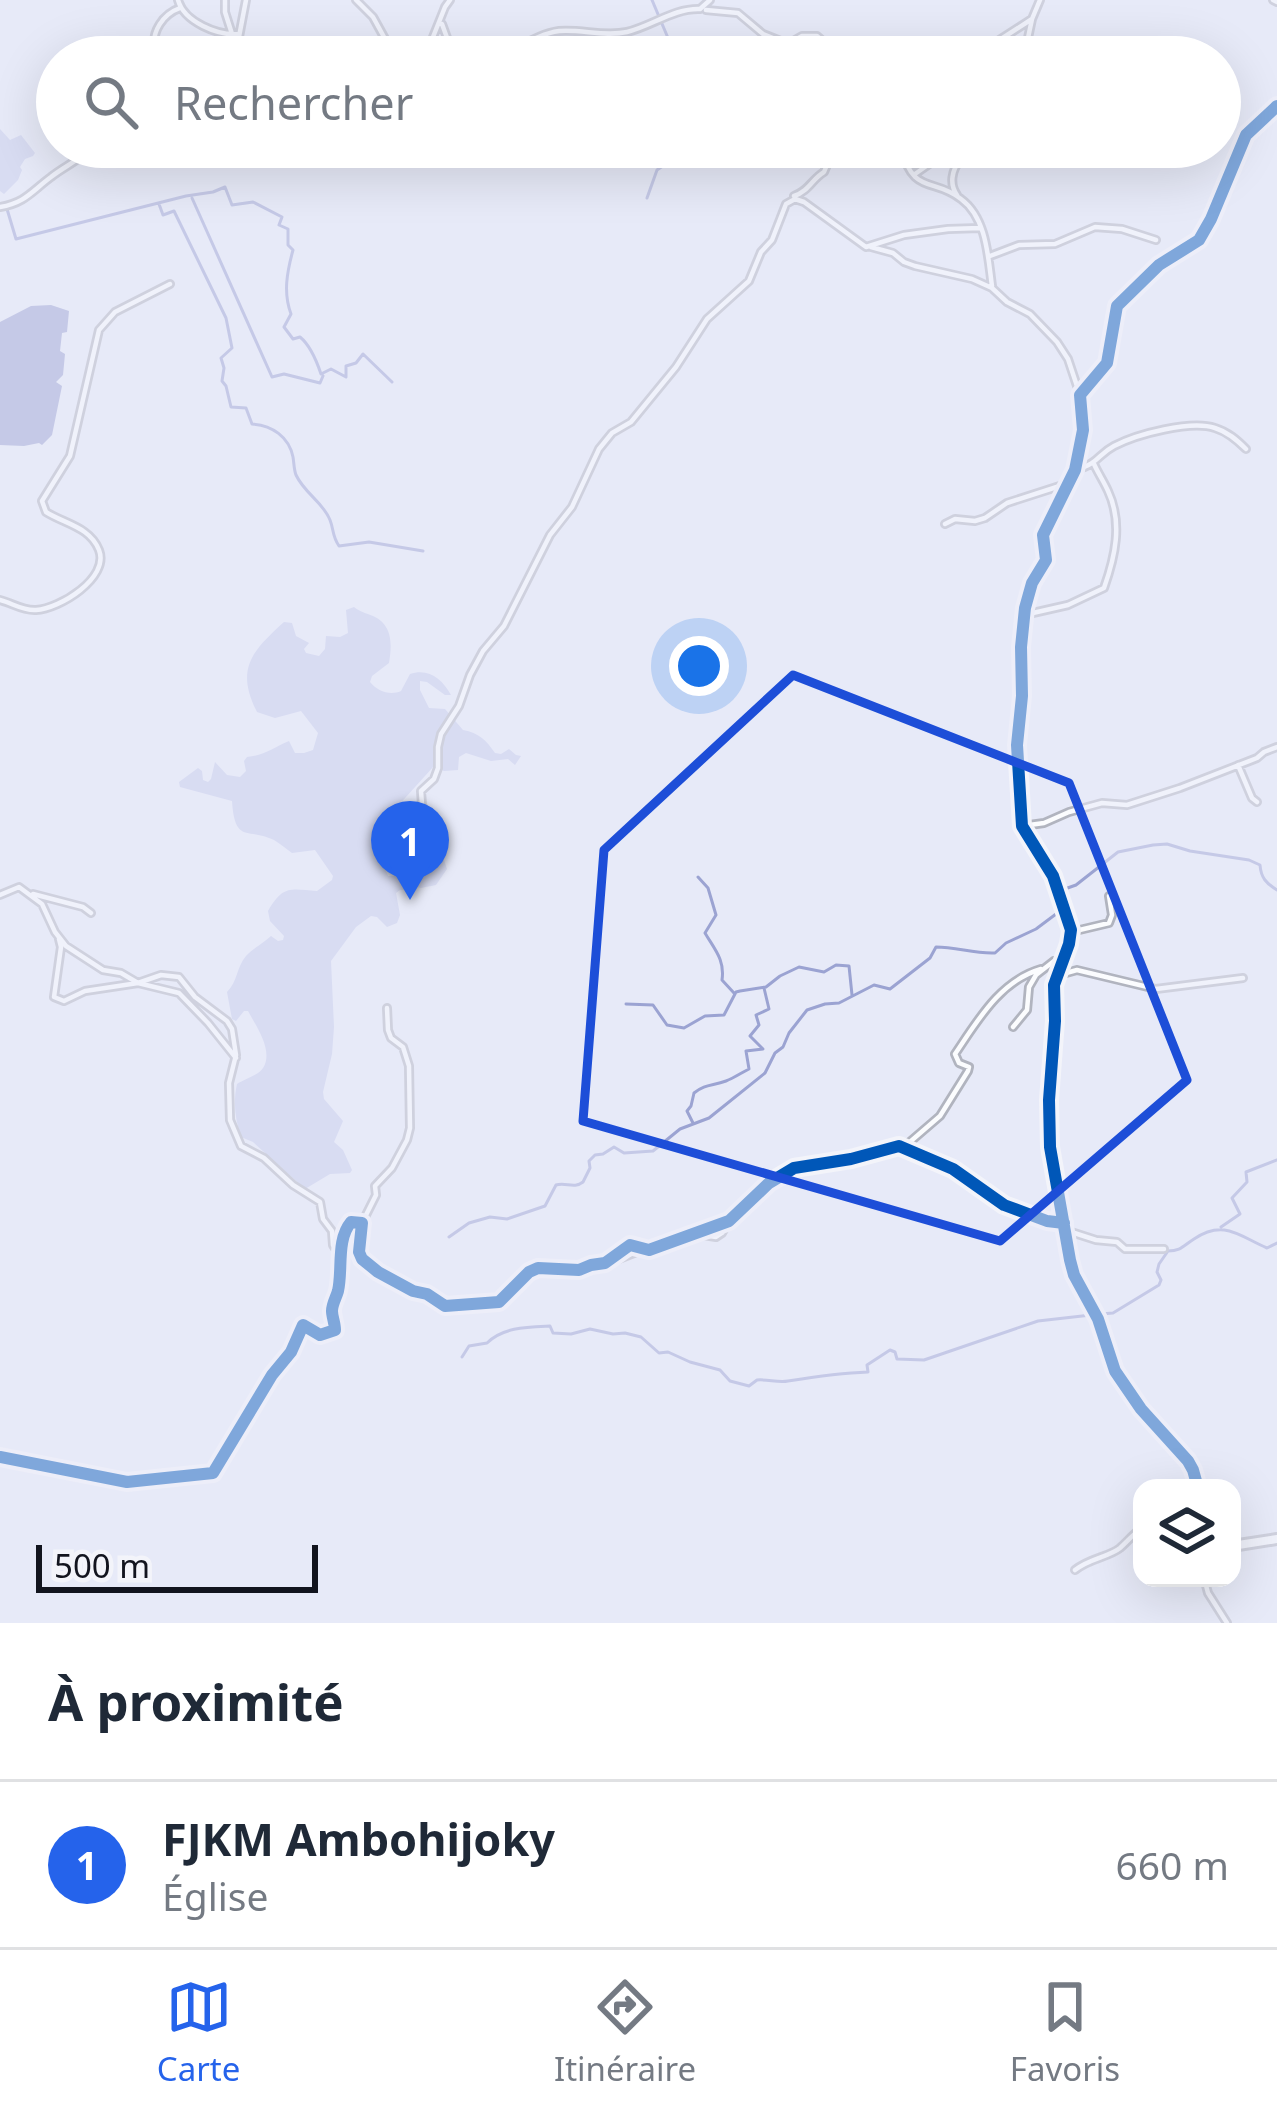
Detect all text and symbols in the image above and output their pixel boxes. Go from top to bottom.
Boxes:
search box [36,36,1241,168]
icon: search [78,69,144,135]
text: Rechercher [174,72,413,133]
your location [669,636,729,696]
pin: 1 [371,801,449,900]
map controls [1133,1479,1241,1587]
button: layers [1133,1479,1241,1587]
scale bar [36,1539,318,1592]
text: 500 m [54,1543,150,1588]
text: À proximité [48,1666,344,1736]
text: FJKM Ambohijoky [162,1808,555,1869]
text: 1 [76,1838,98,1891]
text: 660 m [1115,1838,1229,1891]
text: Église [162,1869,268,1922]
tab: Carte [157,1974,240,2091]
tab: Itinéraire [554,1974,696,2091]
tab: Favoris [1010,1974,1120,2091]

